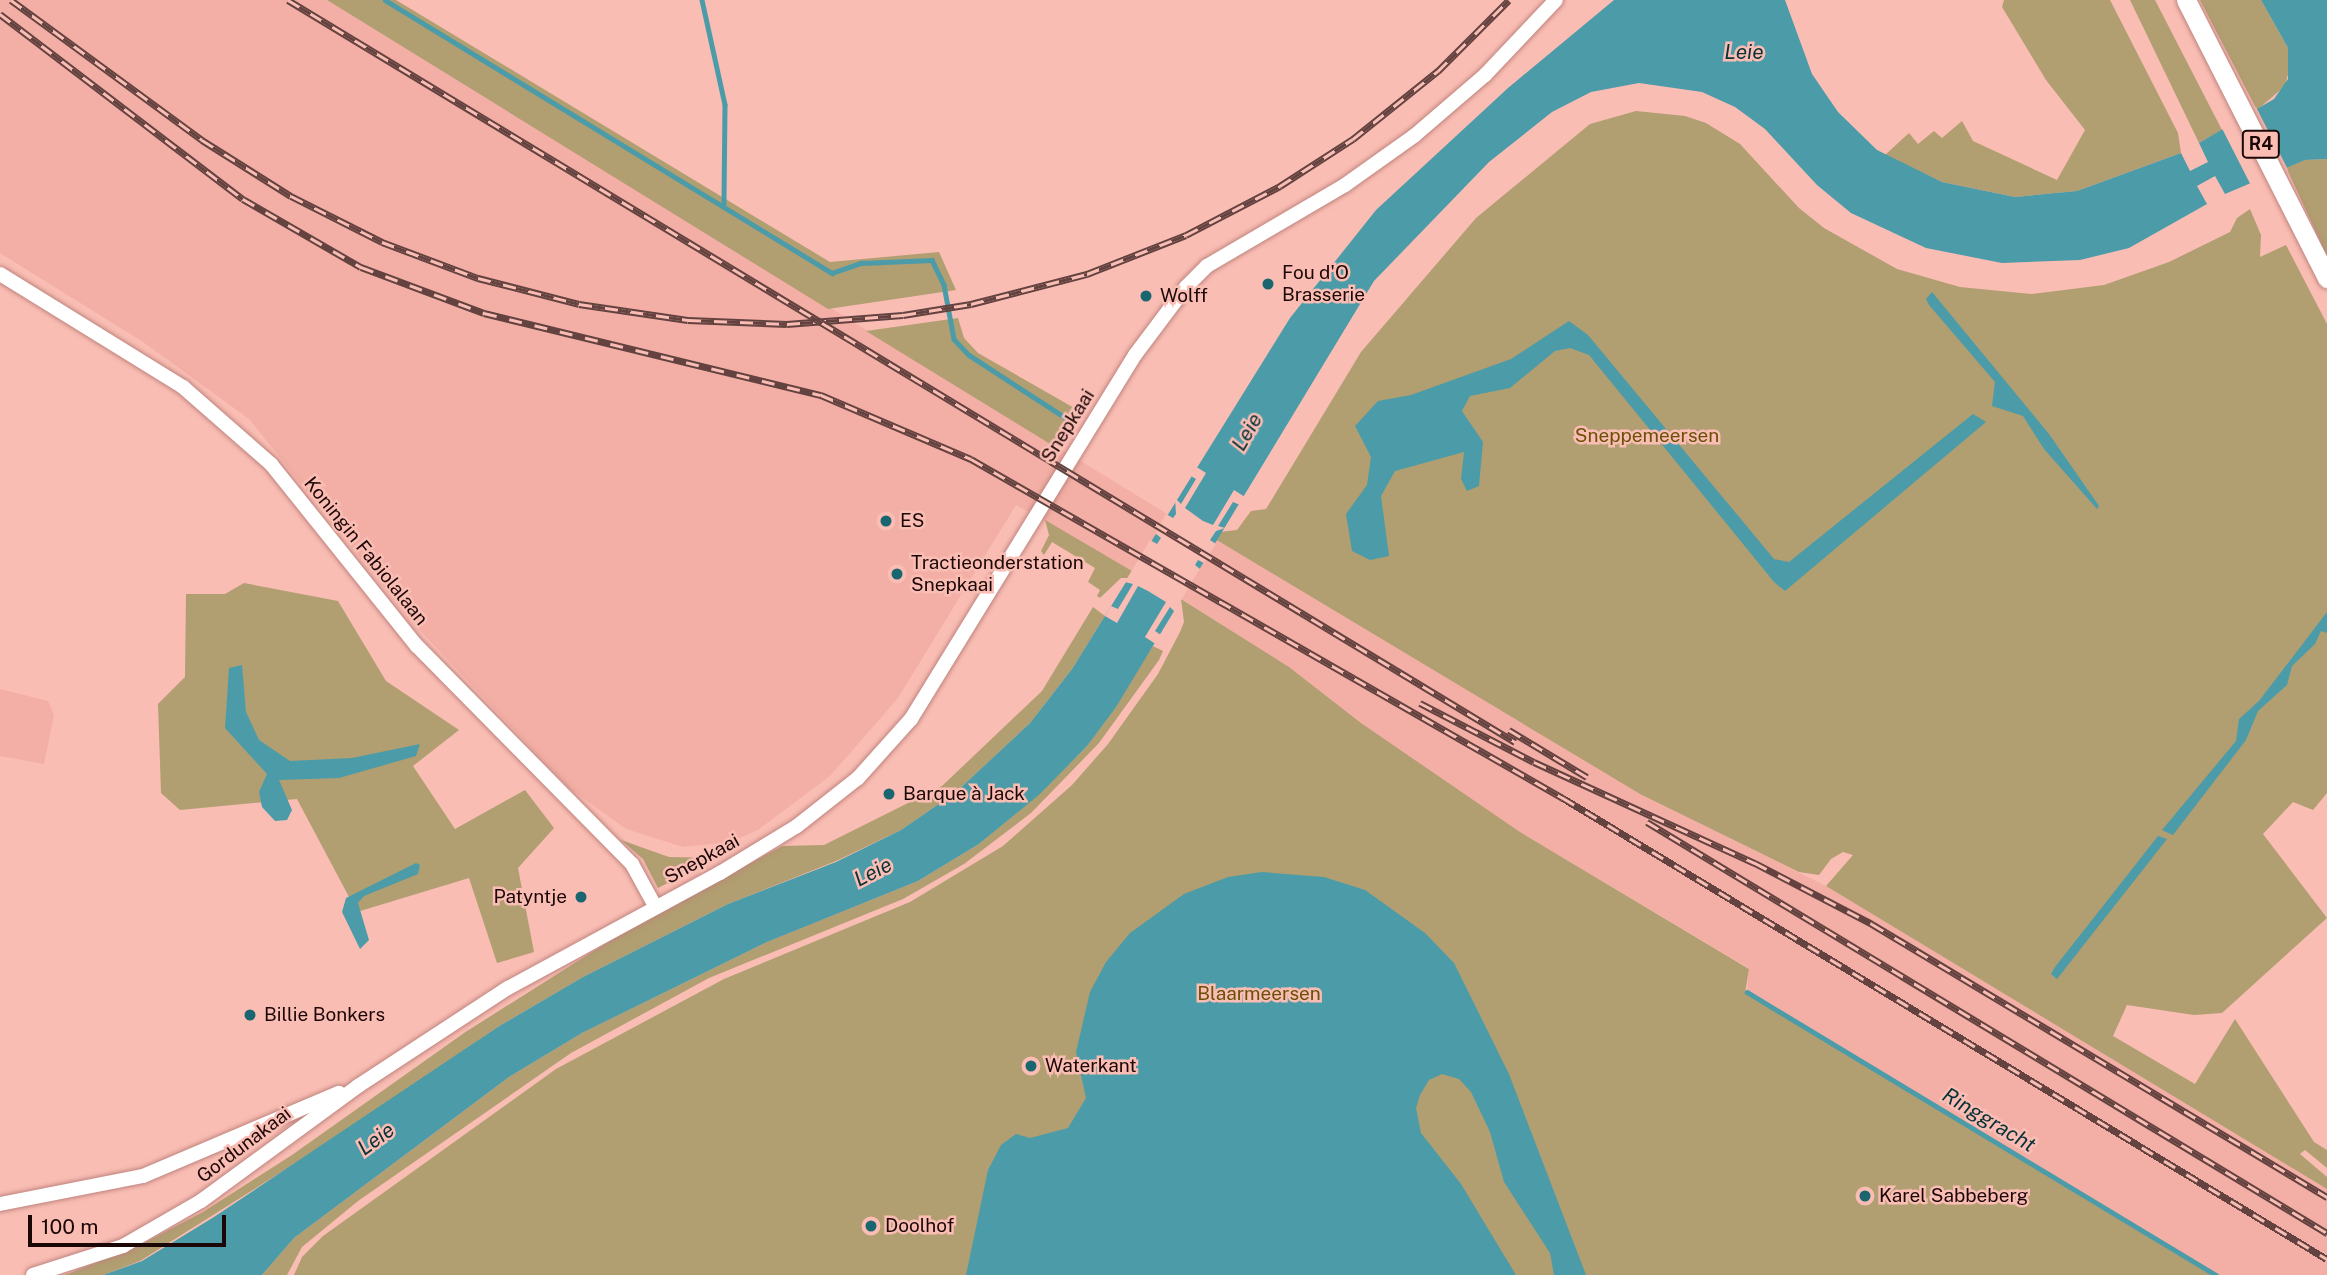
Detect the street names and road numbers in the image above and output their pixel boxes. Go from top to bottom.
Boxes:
road number: R4 [2242,130,2280,159]
street label: Snepkaai [1037,385,1099,467]
street label: Koningin Fabiolalaan [299,472,433,630]
street label: Snepkaai [661,829,743,889]
street label: Gordunakaai [192,1102,296,1188]

